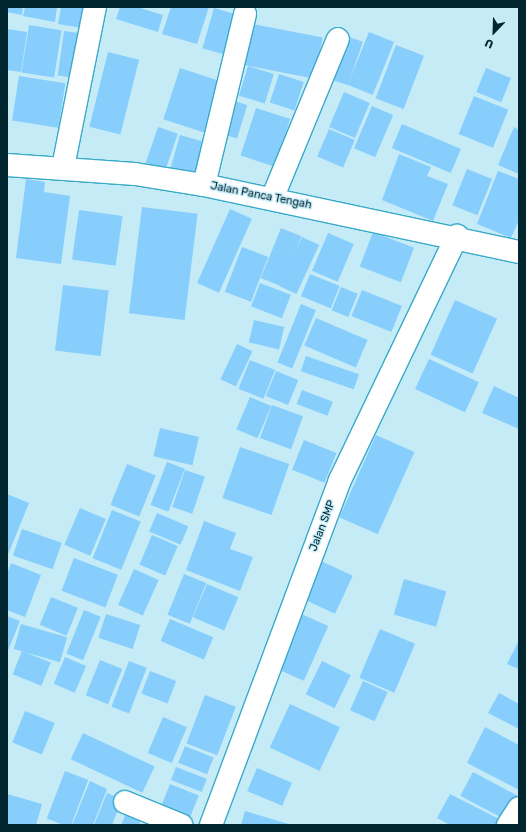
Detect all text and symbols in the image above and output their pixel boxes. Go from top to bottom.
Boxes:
north arrow [474,12,514,52]
text: U [483,36,495,51]
street label: Jalan Panca Tengah [209,180,313,212]
street label: Jalan SMP [307,499,339,553]

